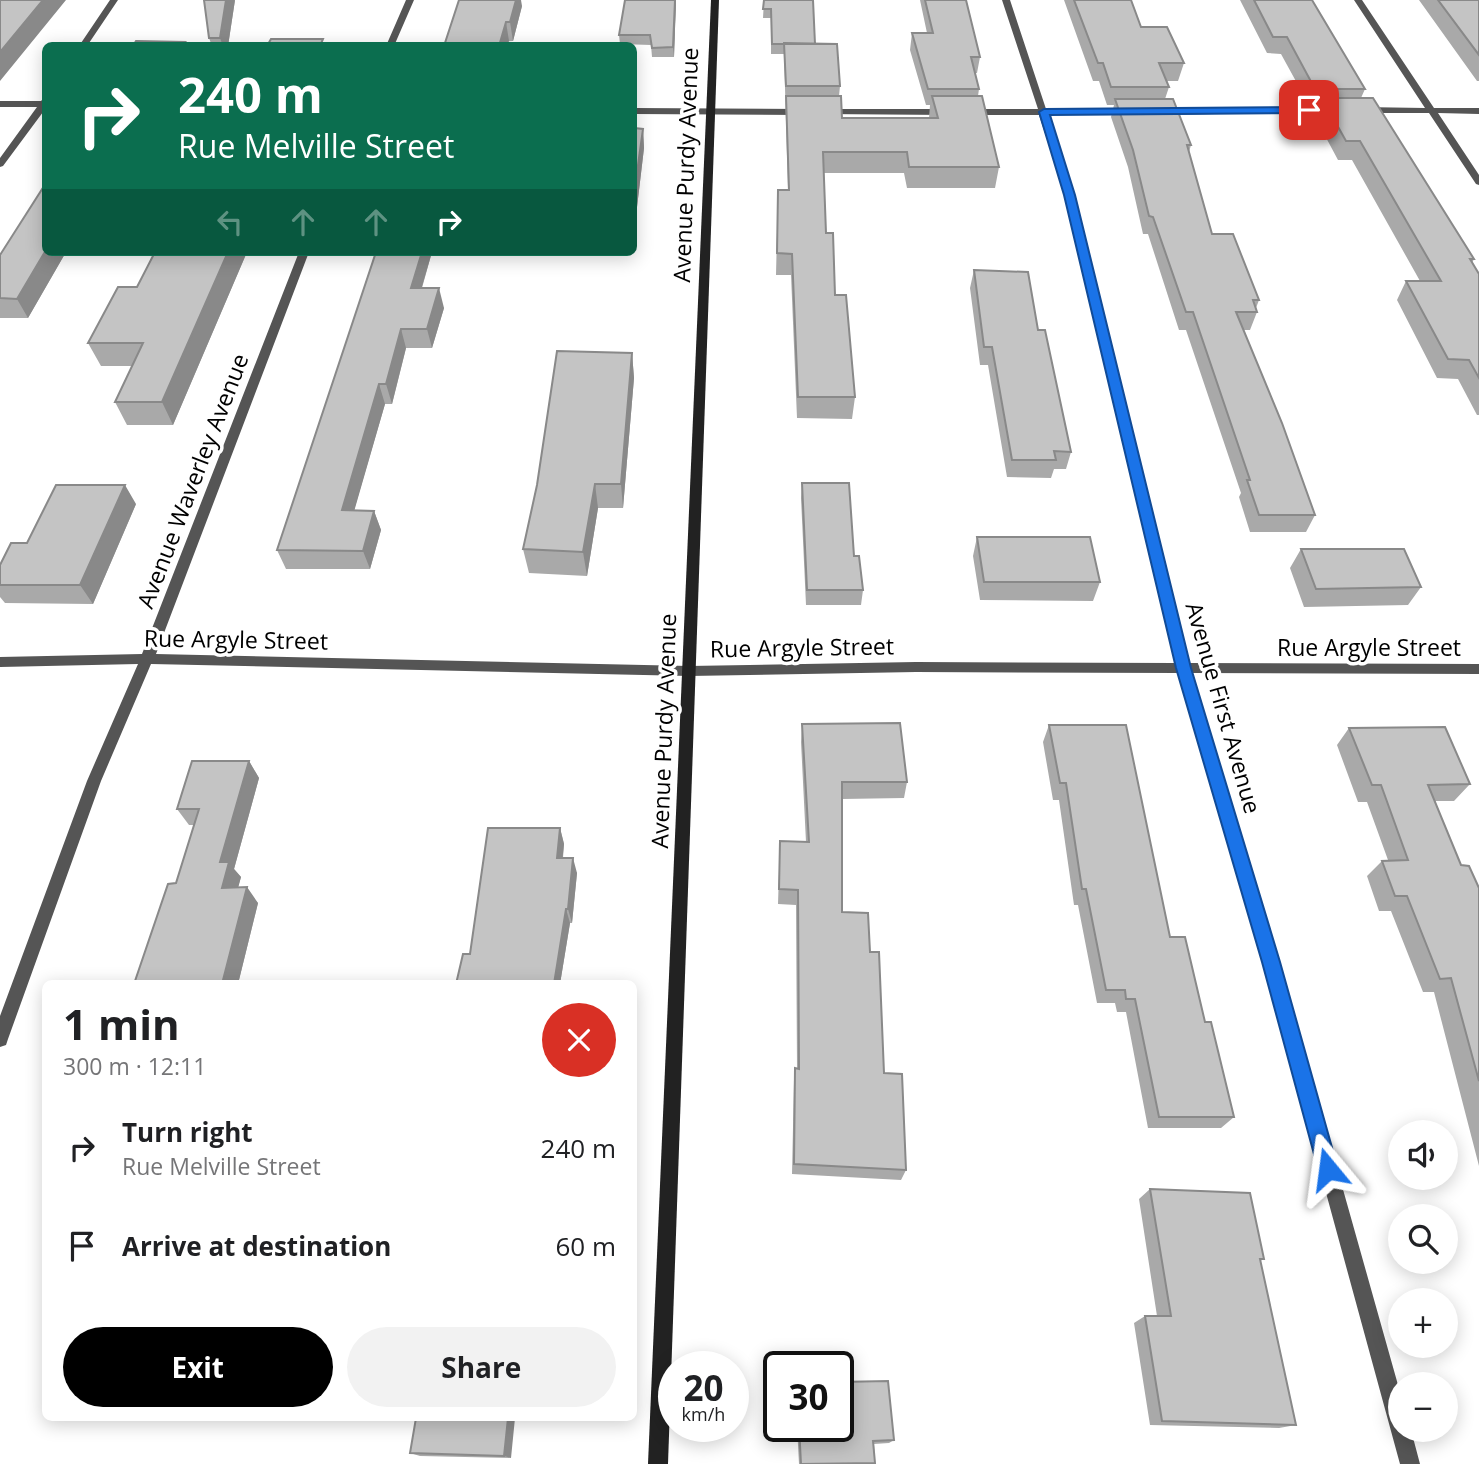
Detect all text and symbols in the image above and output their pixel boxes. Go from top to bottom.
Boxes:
street label: Avenue Purdy Avenue [665,47,705,283]
text: 240 m [178,61,323,127]
icon: right [63,70,154,161]
pin [1279,80,1339,140]
icon: arrive [1290,91,1328,129]
text: Rue Melville Street [178,124,454,167]
icon: left [211,203,249,241]
icon: ahead [284,203,322,241]
icon: ahead [357,203,395,241]
icon: right [430,203,468,241]
street label: Avenue Waverley Avenue [129,349,255,612]
street label: Avenue First Avenue [1178,598,1269,817]
street label: Avenue Purdy Avenue [643,613,683,849]
street label: Rue Argyle Street [144,621,328,657]
street label: Rue Argyle Street [710,629,894,665]
street label: Rue Argyle Street [1277,631,1461,663]
text: 1 min [63,995,180,1052]
button: close [542,1003,616,1077]
text: 300 m · 12:11 [63,1050,206,1082]
text: Turn right [122,1114,253,1150]
map controls [1388,1120,1458,1442]
button: sound [1388,1120,1458,1190]
icon: right [63,1129,101,1167]
text: 240 m [541,1130,616,1166]
position arrow [1291,1132,1365,1206]
text: Rue Melville Street [122,1150,321,1182]
button: search [1388,1204,1458,1274]
icon: arrive [63,1227,101,1265]
text: Arrive at destination [122,1228,391,1264]
text: 60 m [555,1228,616,1264]
button: + [1388,1288,1458,1358]
button: Exit [63,1327,333,1407]
button: Share [347,1327,616,1407]
speed limit sign: 30 [763,1351,854,1442]
text: 20 [683,1364,724,1411]
button: − [1388,1372,1458,1442]
text: km/h [682,1402,725,1426]

